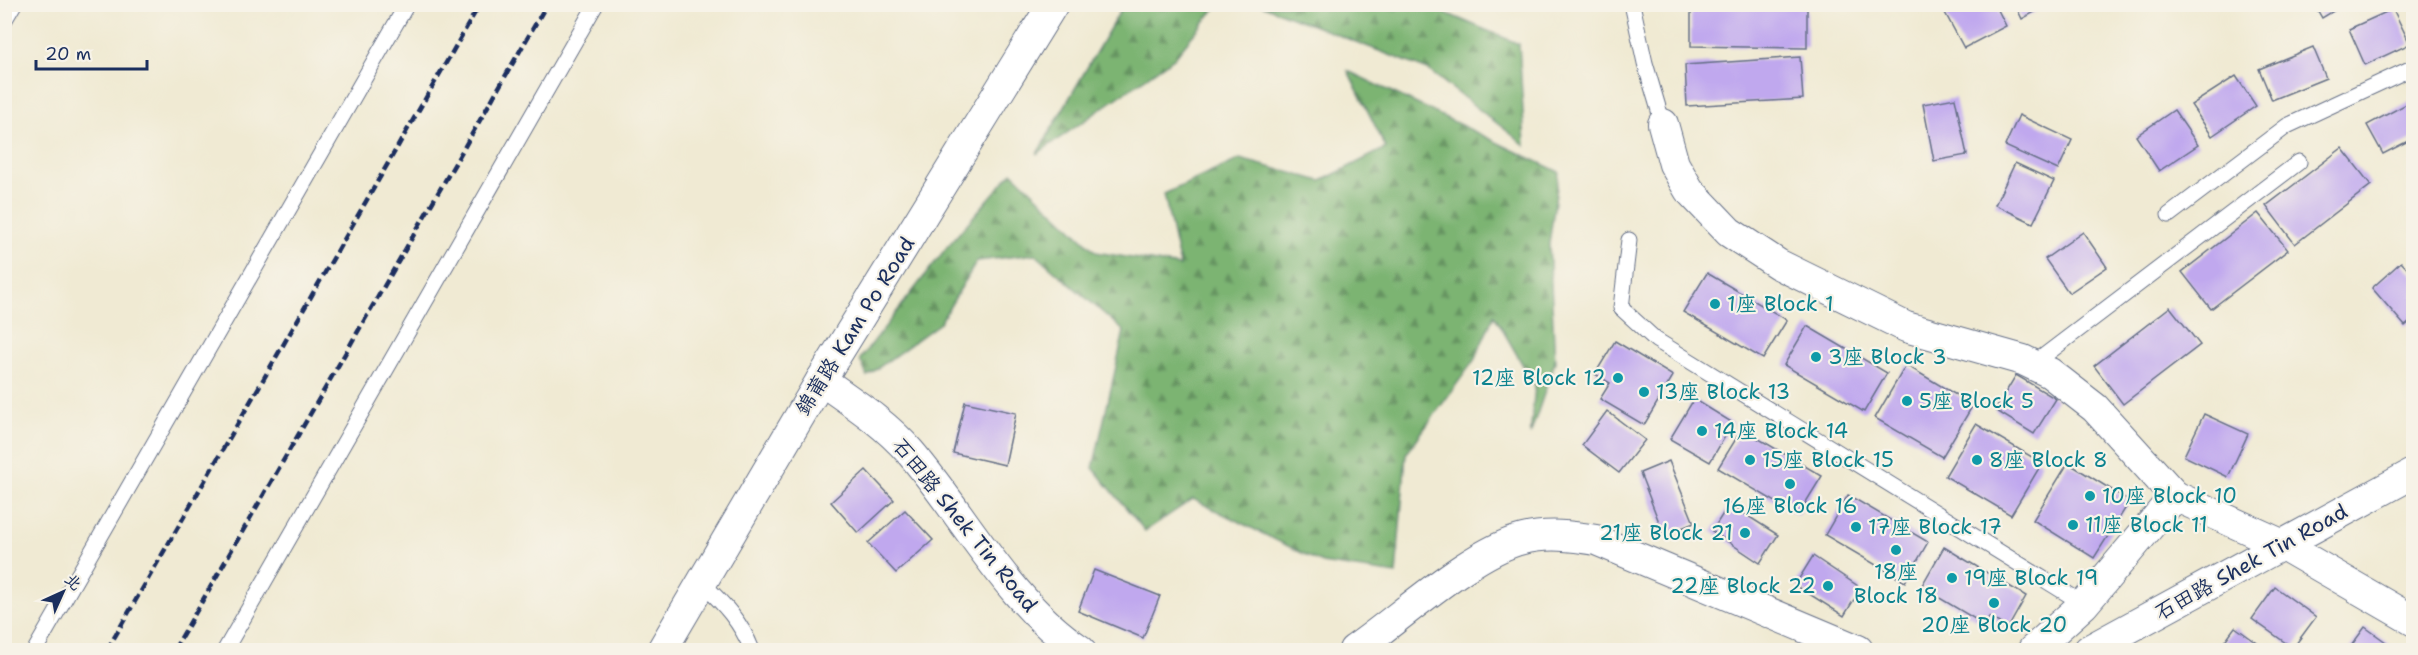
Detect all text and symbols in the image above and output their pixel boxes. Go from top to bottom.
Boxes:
scale bar [36,33,147,71]
text: 20 m [45,42,91,66]
street label: 錦莆路 Kam Po Road [789,231,921,421]
place label: 1座 Block 1 [1727,290,1834,318]
marker: 1座 Block 1 [1708,297,1722,311]
place label: 3座 Block 3 [1828,343,1947,371]
marker: 3座 Block 3 [1809,350,1823,364]
place label: 12座 Block 12 [1472,364,1606,392]
marker: 12座 Block 12 [1611,371,1625,385]
place label: 13座 Block 13 [1656,378,1790,406]
marker: 13座 Block 13 [1637,385,1651,399]
place label: 5座 Block 5 [1919,387,2034,415]
marker: 5座 Block 5 [1900,394,1914,408]
place label: 14座 Block 14 [1714,417,1848,445]
marker: 14座 Block 14 [1695,424,1709,438]
street label: 石田路 Shek Tin Road [886,432,1044,618]
place label: 15座 Block 15 [1762,446,1894,474]
place label: 8座 Block 8 [1989,446,2108,474]
marker: 15座 Block 15 [1743,453,1757,467]
marker: 8座 Block 8 [1970,453,1984,467]
marker: 16座 Block 16 [1783,477,1797,491]
place label: 10座 Block 10 [2102,482,2237,510]
marker: 10座 Block 10 [2083,489,2097,503]
place label: 16座 Block 16 [1723,492,1857,520]
street label: 石田路 Shek Tin Road [2150,497,2352,627]
place label: 11座 Block 11 [2085,511,2208,539]
place label: 17座 Block 17 [1868,513,2002,541]
marker: 11座 Block 11 [2066,518,2080,532]
place label: 21座 Block 21 [1599,519,1733,547]
marker: 17座 Block 17 [1849,520,1863,534]
marker: 21座 Block 21 [1738,526,1752,540]
marker: 18座 Block 18 [1889,543,1903,557]
place label: 18座 Block 18 [1854,558,1938,610]
north arrow [33,562,93,622]
place label: 19座 Block 19 [1964,564,2098,592]
text: 北 [60,569,86,595]
marker: 19座 Block 19 [1945,571,1959,585]
place label: 22座 Block 22 [1670,572,1816,600]
marker: 22座 Block 22 [1821,579,1835,593]
marker: 20座 Block 20 [1987,596,2001,610]
place label: 20座 Block 20 [1921,611,2067,639]

